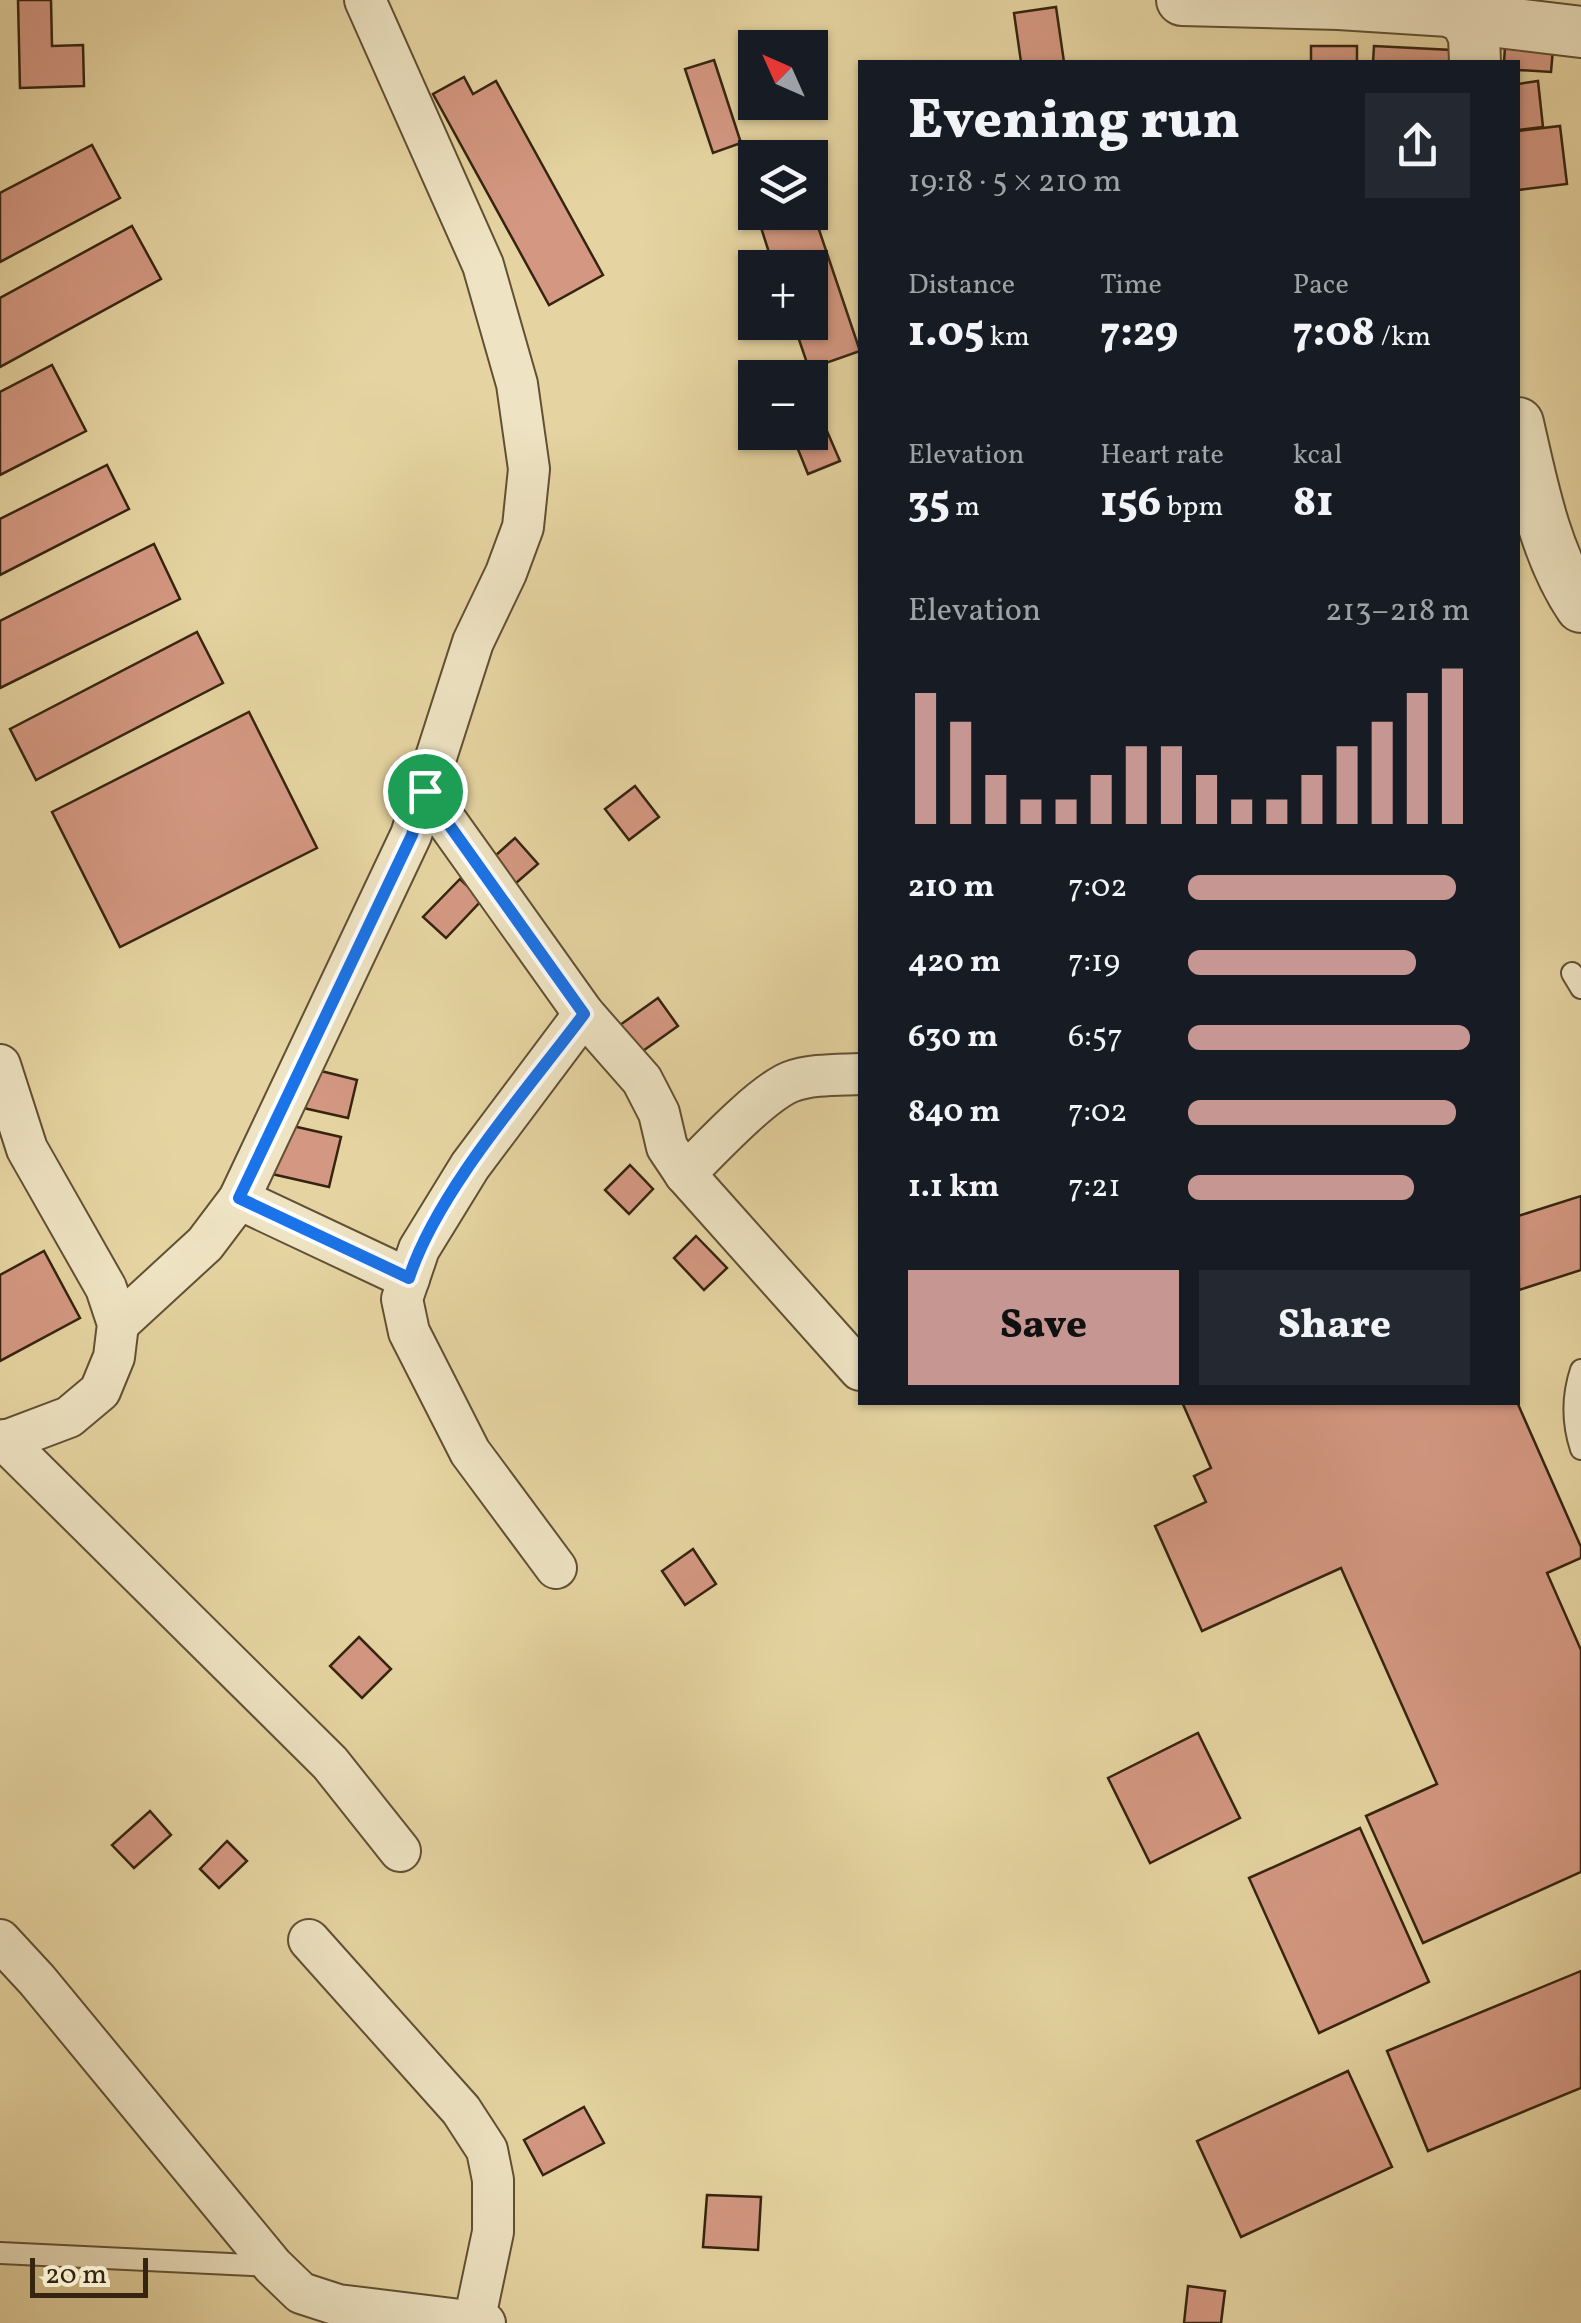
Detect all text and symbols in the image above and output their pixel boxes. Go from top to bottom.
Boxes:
north arrow [738,30,828,120]
map controls [738,30,828,450]
text: Evening run [908,85,1240,161]
button: share [1365,93,1470,198]
button: layers [738,140,828,230]
text: 19:18 · 5 × 210 m [908,161,1122,205]
button: + [738,250,828,340]
text: Distance [908,266,1015,305]
text: Time [1100,266,1162,305]
text: Pace [1293,266,1349,305]
text: 1.05 [908,305,984,364]
text: 7:29 [1100,305,1178,364]
text: 7:08 [1293,305,1375,364]
text: km [984,318,1030,357]
text: /km [1375,318,1431,357]
button: − [738,360,828,450]
text: Elevation [908,436,1024,475]
text: Heart rate [1100,436,1224,475]
text: kcal [1293,436,1342,475]
text: 35 [908,475,950,534]
text: 156 [1100,475,1161,534]
text: 81 [1293,475,1333,534]
text: m [950,488,980,527]
text: bpm [1161,488,1223,527]
text: Elevation [908,590,1041,634]
text: 213–218 m [1325,590,1470,634]
pin [383,749,468,834]
icon: arrive [398,764,453,819]
text: 210 m [908,866,995,910]
text: 7:02 [1068,866,1128,910]
text: 420 m [908,941,1001,985]
text: 7:19 [1068,941,1120,985]
text: 630 m [908,1016,998,1060]
text: 6:57 [1068,1016,1123,1060]
text: 840 m [908,1091,1000,1135]
text: 7:02 [1068,1091,1128,1135]
text: 1.1 km [908,1166,1000,1210]
text: 7:21 [1068,1166,1121,1210]
button: Save [908,1270,1179,1385]
button: Share [1199,1270,1470,1385]
scale bar [30,2253,148,2298]
text: 20 m [45,2256,107,2295]

